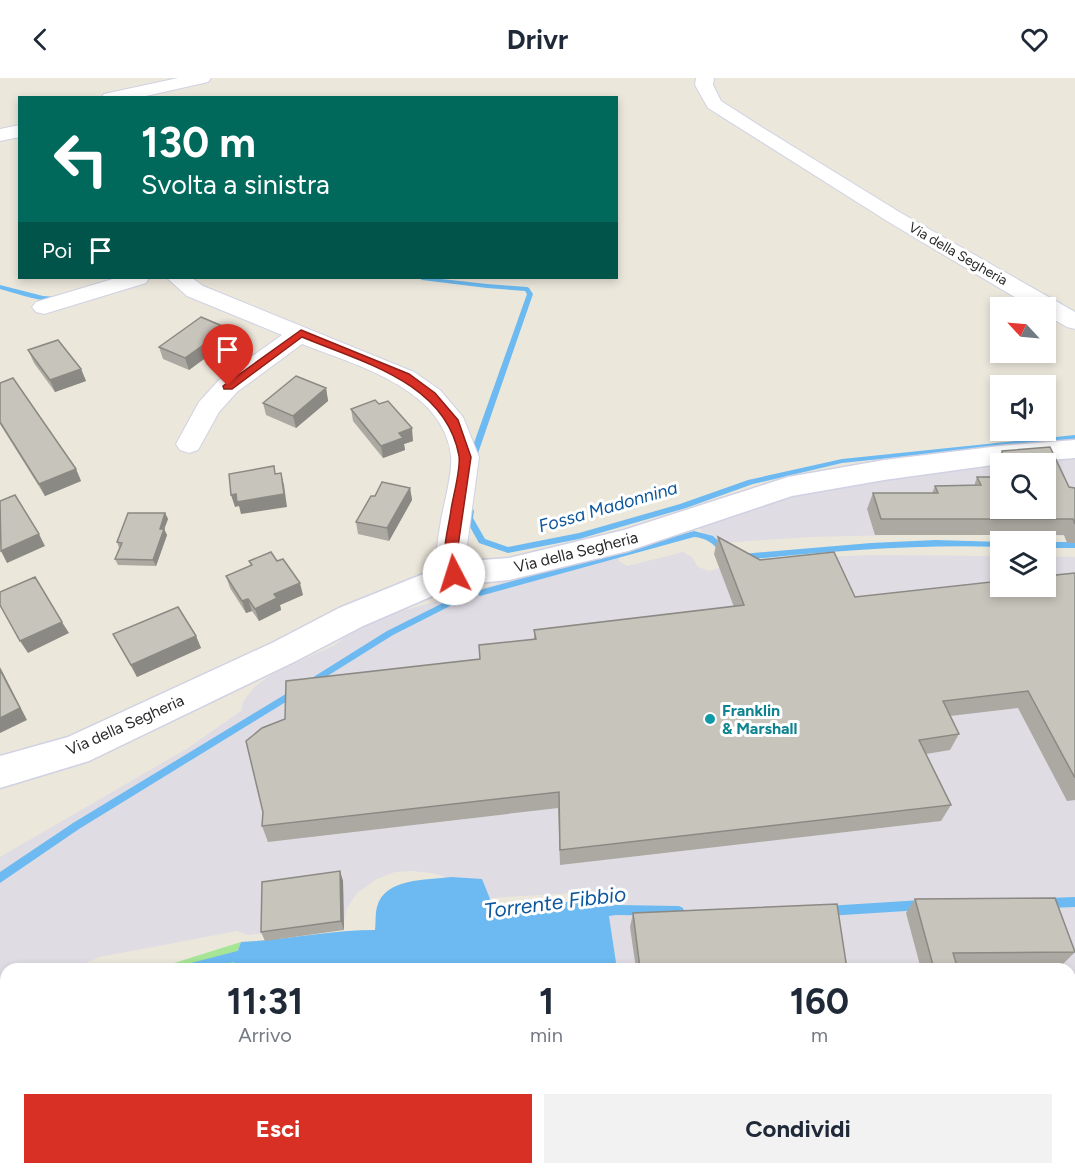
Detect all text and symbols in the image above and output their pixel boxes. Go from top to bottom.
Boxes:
icon: back [24,23,57,56]
text: Drivr [507,23,568,56]
icon: heart [1018,23,1051,56]
text: 130 m [141,117,256,168]
icon: left [42,120,120,198]
text: Svolta a sinistra [141,168,330,201]
street label: Via della Segheria [906,219,1010,289]
icon: arrive [84,234,117,267]
text: Poi [42,237,72,264]
north arrow [990,297,1056,363]
map controls [990,297,1056,597]
pin [202,324,253,386]
icon: arrive [211,333,244,366]
button: sound [990,375,1056,441]
button: search [990,453,1056,519]
water label: Fossa Madonnina [536,476,681,537]
street label: Via della Segheria [512,527,640,577]
button: layers [990,531,1056,597]
position arrow [422,542,486,606]
street label: Via della Segheria [63,690,187,760]
place label: Franklin & Marshall [722,701,798,738]
marker: Franklin & Marshall [703,712,717,726]
water label: Torrente Fibbio [483,881,627,923]
text: 11:31 [227,980,303,1023]
text: 1 [539,980,554,1023]
text: 160 [790,980,849,1023]
text: Arrivo [238,1023,292,1047]
text: min [530,1023,563,1047]
text: m [811,1023,828,1047]
button: Esci [24,1094,532,1163]
button: Condividi [544,1094,1052,1163]

